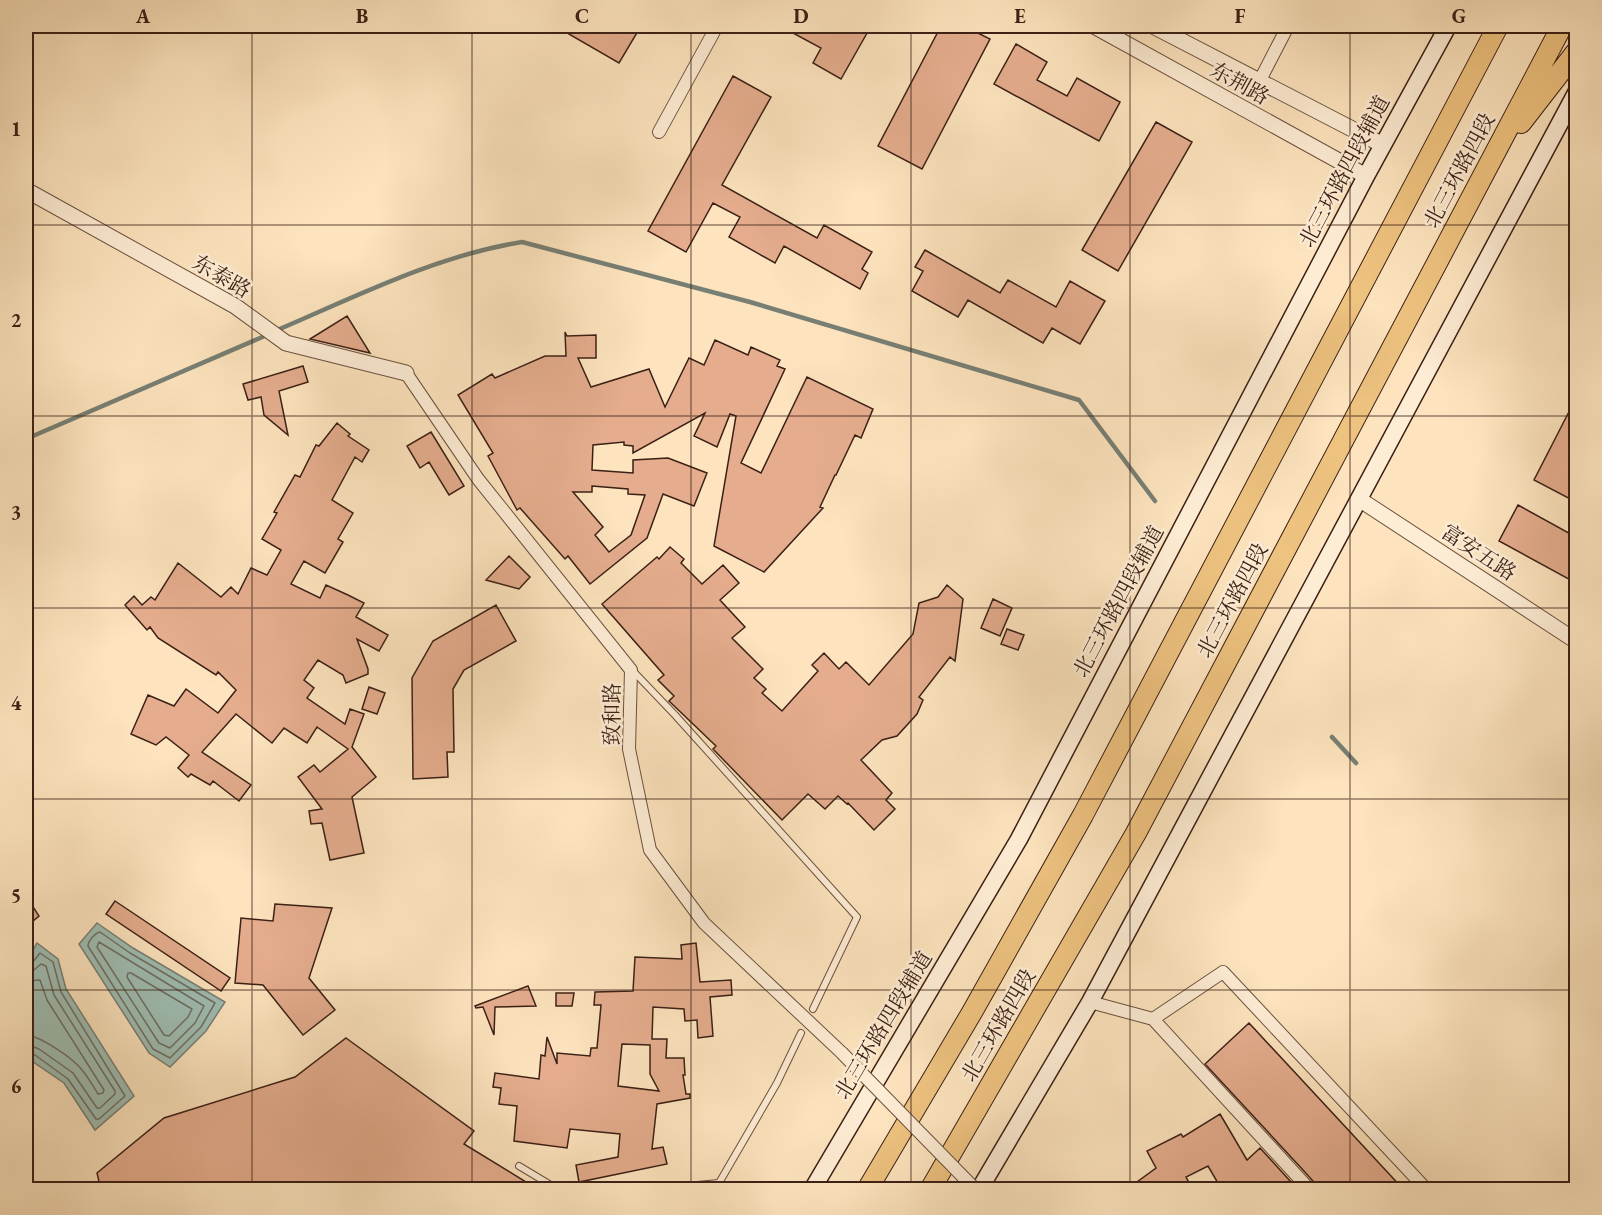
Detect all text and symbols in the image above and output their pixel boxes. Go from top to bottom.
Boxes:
text: A [135,3,151,29]
text: B [356,3,368,29]
text: C [575,3,589,29]
text: D [793,3,809,29]
text: E [1014,3,1026,29]
text: F [1235,3,1246,29]
text: G [1452,3,1466,29]
street label: 东荆路 [1206,56,1274,110]
street label: 北三环路四段辅道 [1293,90,1395,252]
street label: 北三环路四段 [1418,108,1500,232]
text: 1 [11,116,21,142]
street label: 东泰路 [188,249,256,303]
text: 2 [11,307,22,333]
text: 3 [11,499,21,525]
street label: 富安五路 [1436,518,1522,586]
street label: 北三环路四段辅道 [1067,520,1169,682]
street label: 北三环路四段 [1191,538,1273,662]
street label: 致和路 [598,683,625,746]
text: 4 [11,690,22,716]
text: 5 [11,882,21,908]
street label: 北三环路四段辅道 [828,946,938,1104]
street label: 北三环路四段 [955,964,1041,1086]
text: 6 [11,1073,22,1099]

